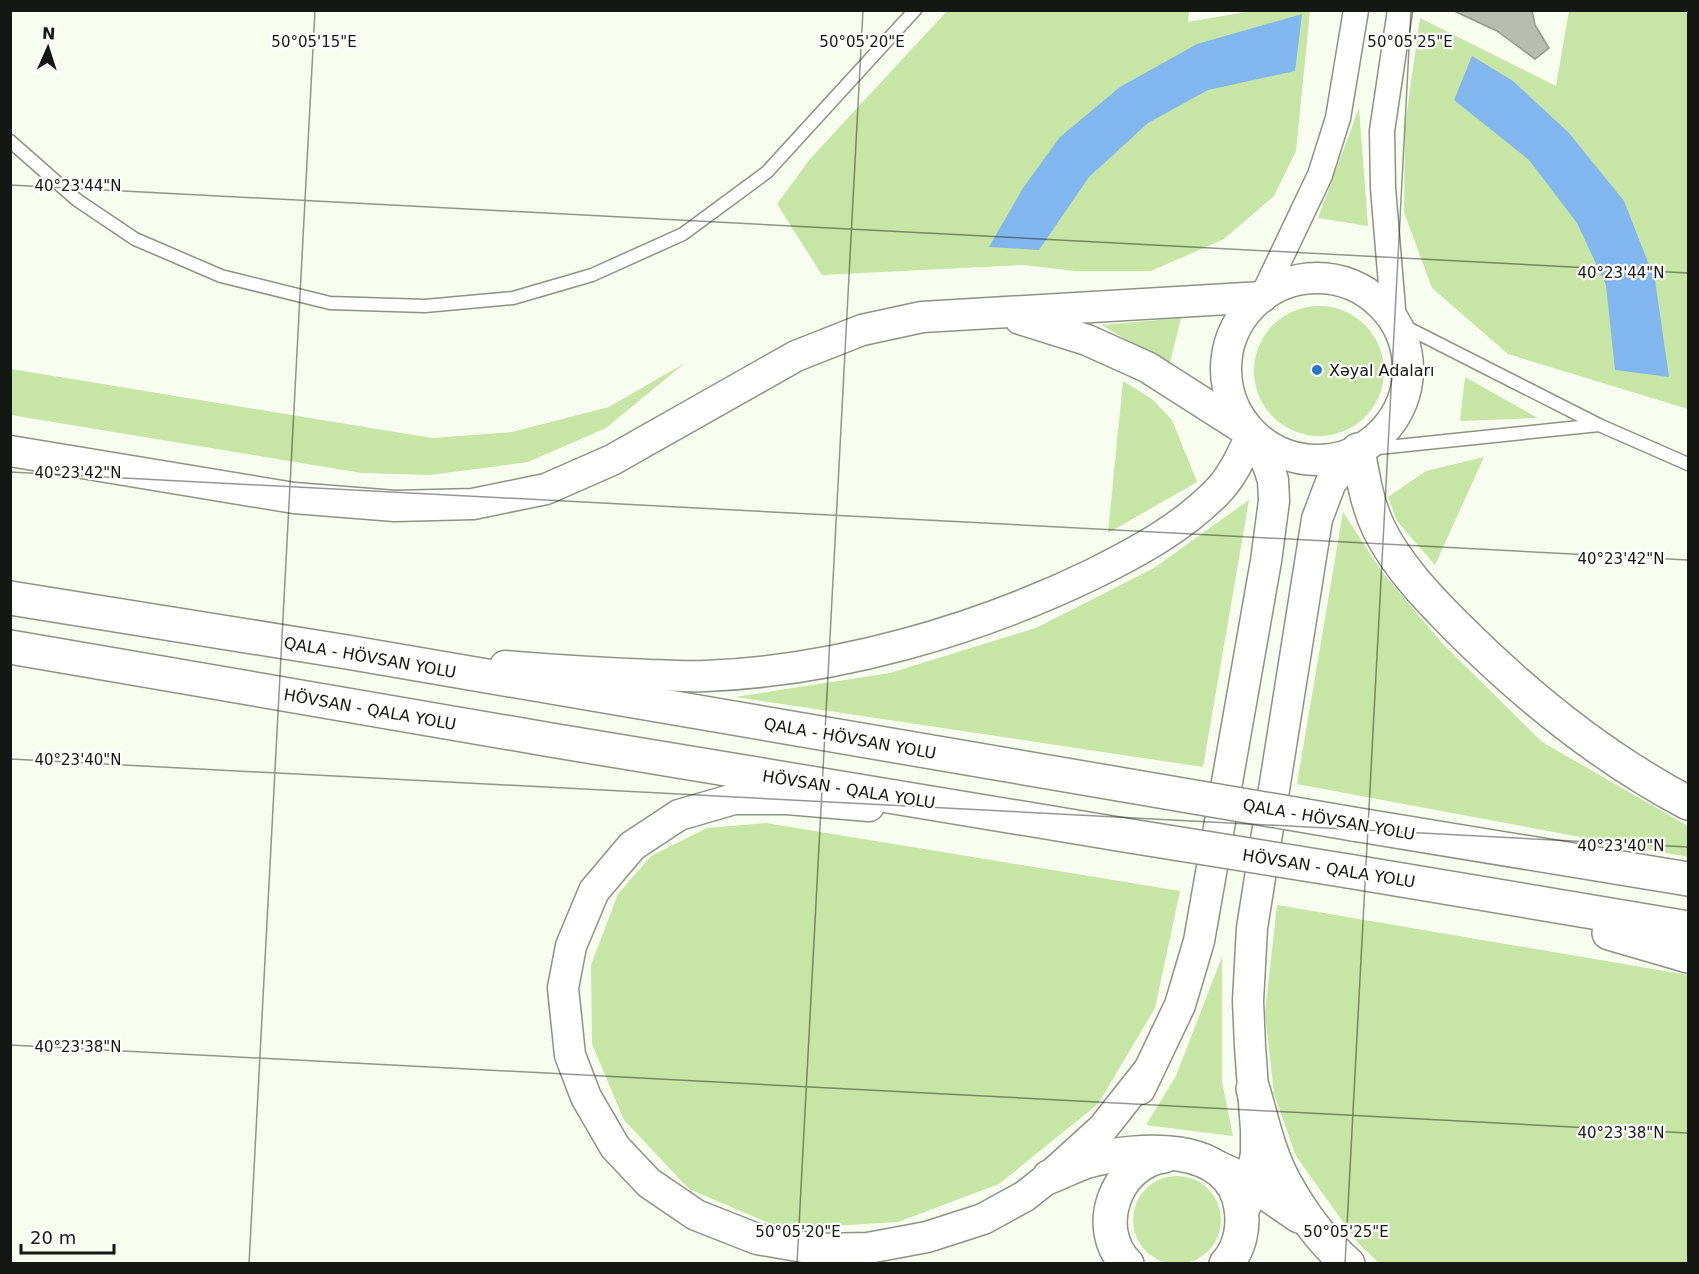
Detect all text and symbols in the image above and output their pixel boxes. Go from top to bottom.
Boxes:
north arrow [18,18,78,78]
text: N [42,24,56,43]
text: 50°05'15"E [271,33,357,51]
text: 50°05'20"E [819,33,905,51]
text: 50°05'25"E [1367,33,1453,51]
text: 40°23'44"N [34,177,122,195]
text: 40°23'44"N [1577,264,1665,282]
place label: Xəyal Adaları [1329,361,1435,380]
marker: Xəyal Adaları [1310,363,1324,377]
text: 40°23'42"N [34,464,122,482]
text: 40°23'42"N [1577,550,1665,568]
street label: QALA - HÖVSAN YOLU [282,633,458,682]
street label: HÖVSAN - QALA YOLU [282,685,458,734]
street label: QALA - HÖVSAN YOLU [762,714,938,763]
text: 40°23'40"N [34,751,122,769]
street label: HÖVSAN - QALA YOLU [761,766,937,813]
street label: QALA - HÖVSAN YOLU [1241,795,1417,844]
text: 40°23'40"N [1577,837,1665,855]
street label: HÖVSAN - QALA YOLU [1241,845,1417,892]
text: 40°23'38"N [34,1038,122,1056]
text: 40°23'38"N [1577,1124,1665,1142]
scale bar [21,1217,114,1255]
text: 50°05'20"E [755,1223,841,1241]
text: 50°05'25"E [1303,1223,1389,1241]
text: 20 m [30,1227,76,1248]

